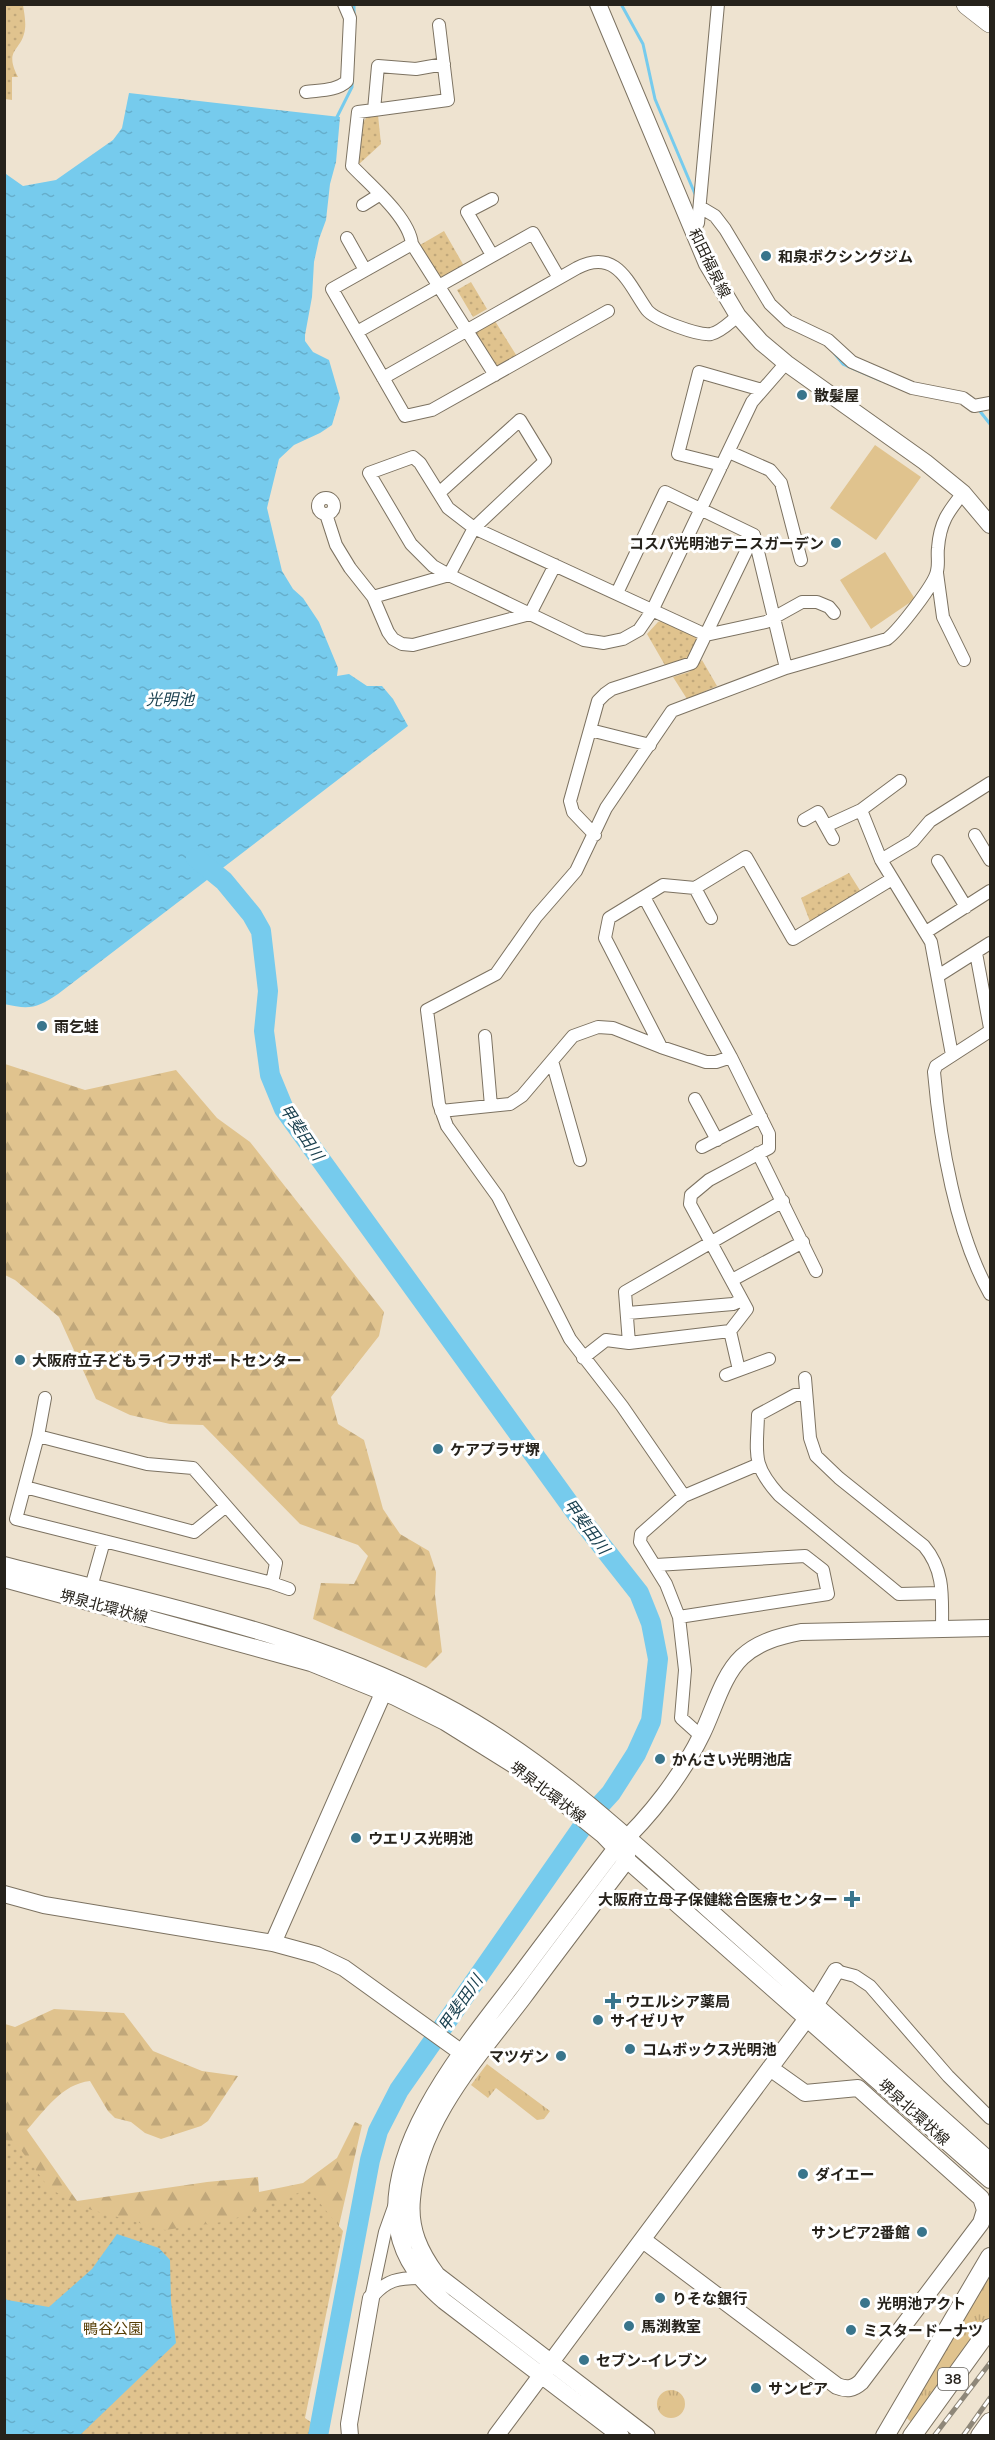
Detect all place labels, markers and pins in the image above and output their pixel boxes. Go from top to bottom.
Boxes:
place label: 和泉ボクシングジム [778,247,913,266]
marker: 和泉ボクシングジム [759,249,773,263]
place label: 散髪屋 [814,386,859,405]
marker: 散髪屋 [795,388,809,402]
place label: コスパ光明池テニスガーデン [629,534,824,553]
marker: コスパ光明池テニスガーデン [829,536,843,550]
place label: 雨乞蛙 [54,1017,99,1036]
marker: 雨乞蛙 [35,1019,49,1033]
place label: 大阪府立子どもライフサポートセンター [32,1351,302,1370]
marker: 大阪府立子どもライフサポートセンター [13,1353,27,1367]
place label: ケアプラザ堺 [450,1440,540,1459]
marker: ケアプラザ堺 [431,1442,445,1456]
place label: かんさい光明池店 [672,1750,792,1769]
marker: かんさい光明池店 [653,1752,667,1766]
place label: ウエリス光明池 [368,1829,473,1848]
marker: ウエリス光明池 [349,1831,363,1845]
place label: 大阪府立母子保健総合医療センター [598,1890,838,1909]
marker: 大阪府立母子保健総合医療センター [843,1890,861,1908]
place label: ウエルシア薬局 [625,1992,730,2011]
marker: ウエルシア薬局 [606,1994,620,2008]
place label: サイゼリヤ [610,2011,685,2030]
marker: サイゼリヤ [591,2013,605,2027]
place label: コムボックス光明池 [642,2040,777,2059]
marker: コムボックス光明池 [623,2042,637,2056]
place label: マツゲン [489,2047,549,2066]
marker: マツゲン [554,2049,568,2063]
place label: ダイエー [815,2165,875,2184]
marker: ダイエー [796,2167,810,2181]
place label: サンピア2番館 [811,2223,910,2242]
marker: サンピア2番館 [915,2225,929,2239]
place label: りそな銀行 [672,2289,747,2308]
marker: りそな銀行 [653,2291,667,2305]
place label: 光明池アクト [877,2294,966,2313]
marker: 光明池アクト [858,2296,872,2310]
place label: 馬渕教室 [641,2317,701,2336]
marker: 馬渕教室 [622,2319,636,2333]
place label: ミスタードーナツ [863,2321,983,2340]
marker: ミスタードーナツ [844,2323,858,2337]
place label: セブン-イレブン [596,2351,708,2370]
marker: セブン-イレブン [577,2353,591,2367]
place label: サンピア [768,2379,828,2398]
marker: サンピア [749,2381,763,2395]

